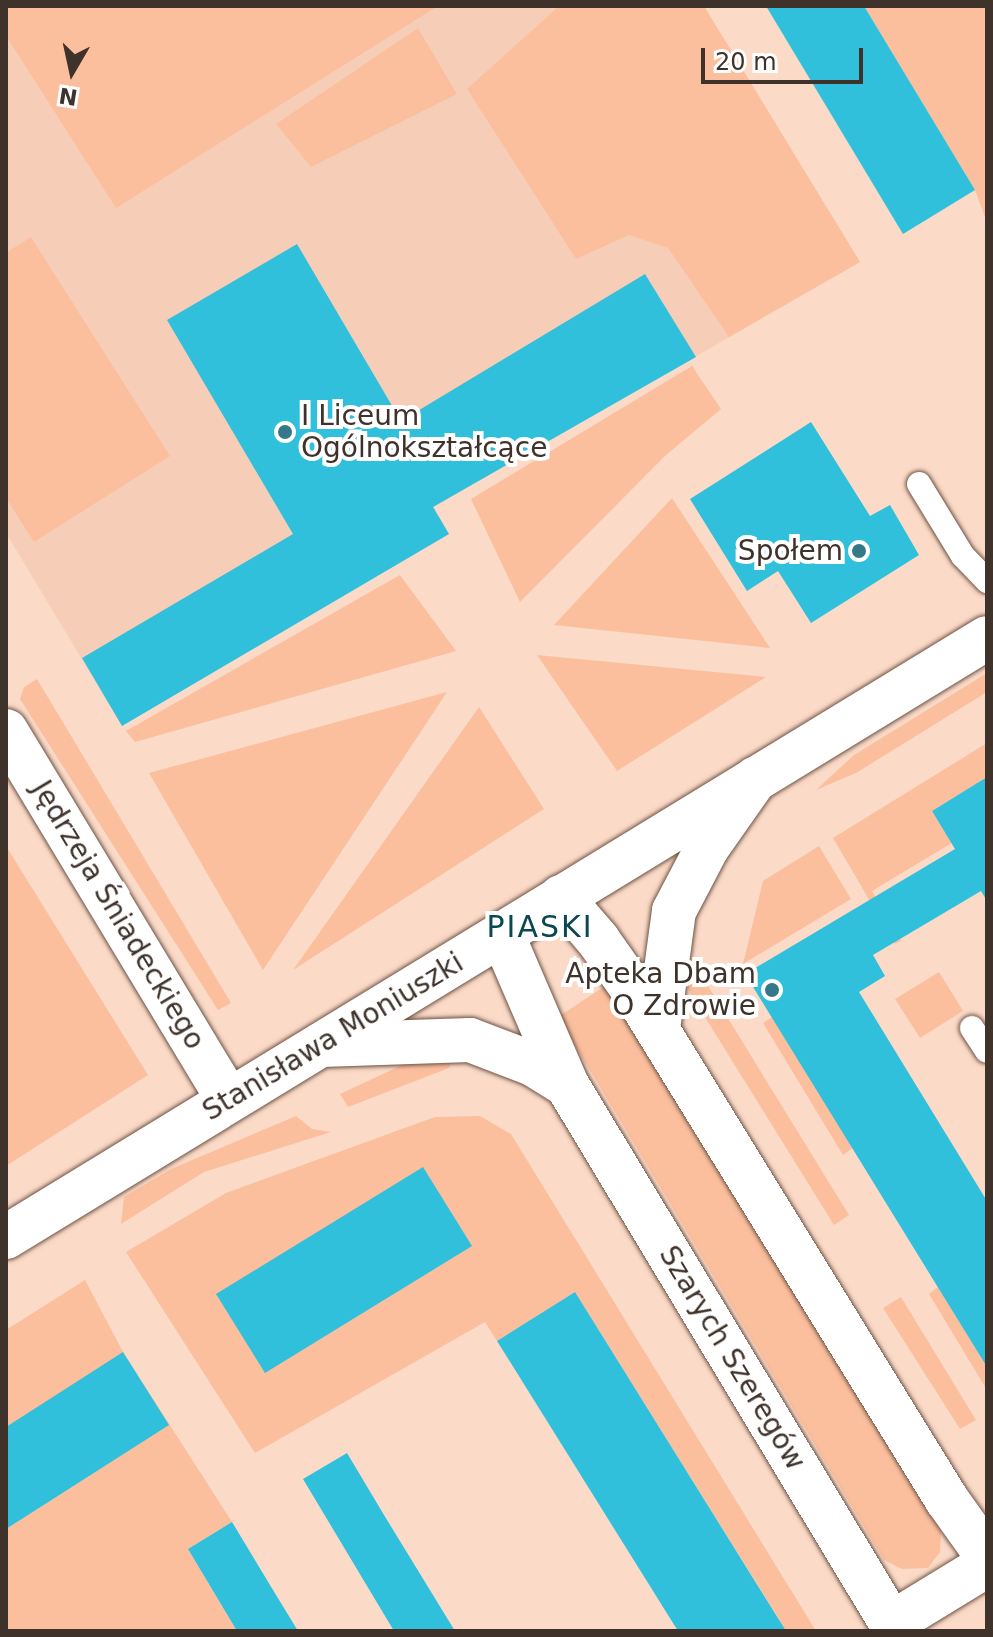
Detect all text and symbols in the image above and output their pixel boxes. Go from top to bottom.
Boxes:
north arrow [32,32,112,112]
scale bar [705,32,867,82]
text: 20 m [715,48,777,76]
text: N [57,82,79,110]
place label: I Liceum Ogólnokształcące [301,399,547,465]
marker: I Liceum Ogólnokształcące [276,423,294,441]
place label: Społem [738,534,843,568]
marker: Społem [850,542,868,560]
street label: Jędrzeja Śniadeckiego [24,775,212,1055]
district label: PIASKI [486,909,594,945]
street label: Stanisława Moniuszki [197,946,469,1128]
place label: Apteka Dbam O Zdrowie [565,957,756,1023]
marker: Apteka Dbam O Zdrowie [763,981,781,999]
street label: Szarych Szeregów [652,1240,812,1476]

